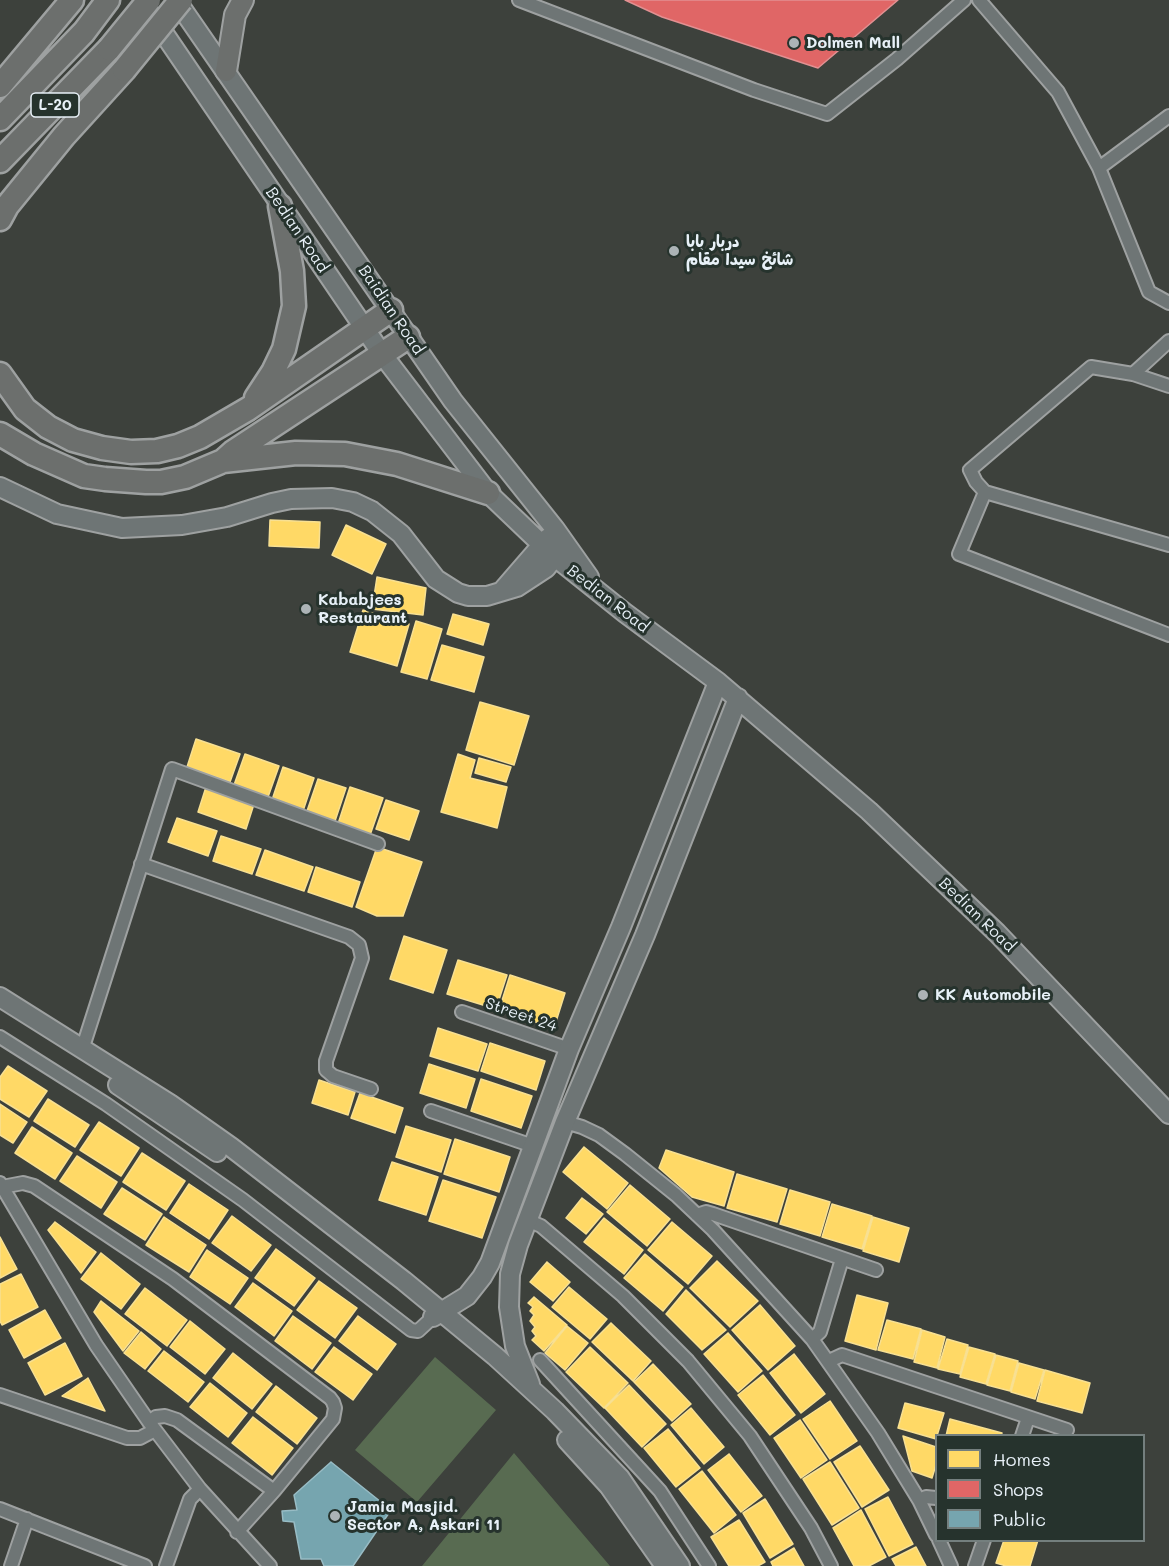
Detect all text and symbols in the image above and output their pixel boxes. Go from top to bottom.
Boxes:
place label: Dolmen Mall [806,33,900,53]
marker: Dolmen Mall [787,36,801,50]
road number: L-20 [31,93,79,117]
street label: Bedian Road [261,184,333,276]
place label: دربار بابا شائخ سیدا مقام [686,232,793,270]
marker: دربار بابا شائخ سیدا مقام [667,244,681,258]
street label: Baidian Road [354,262,428,358]
street label: Bedian Road [563,561,653,637]
place label: Kababjees Restaurant [318,590,407,628]
marker: Kababjees Restaurant [299,602,313,616]
street label: Bedian Road [935,874,1019,956]
place label: KK Automobile [935,985,1051,1005]
marker: KK Automobile [916,988,930,1002]
street label: Street 24 [483,994,559,1036]
legend [935,1434,1145,1542]
text: Homes [993,1447,1051,1471]
text: Shops [993,1477,1044,1501]
place label: Jamia Masjid. Sector A, Askari 11 [347,1497,500,1535]
text: Public [993,1507,1046,1531]
marker: Jamia Masjid. Sector A, Askari 11 [328,1509,342,1523]

